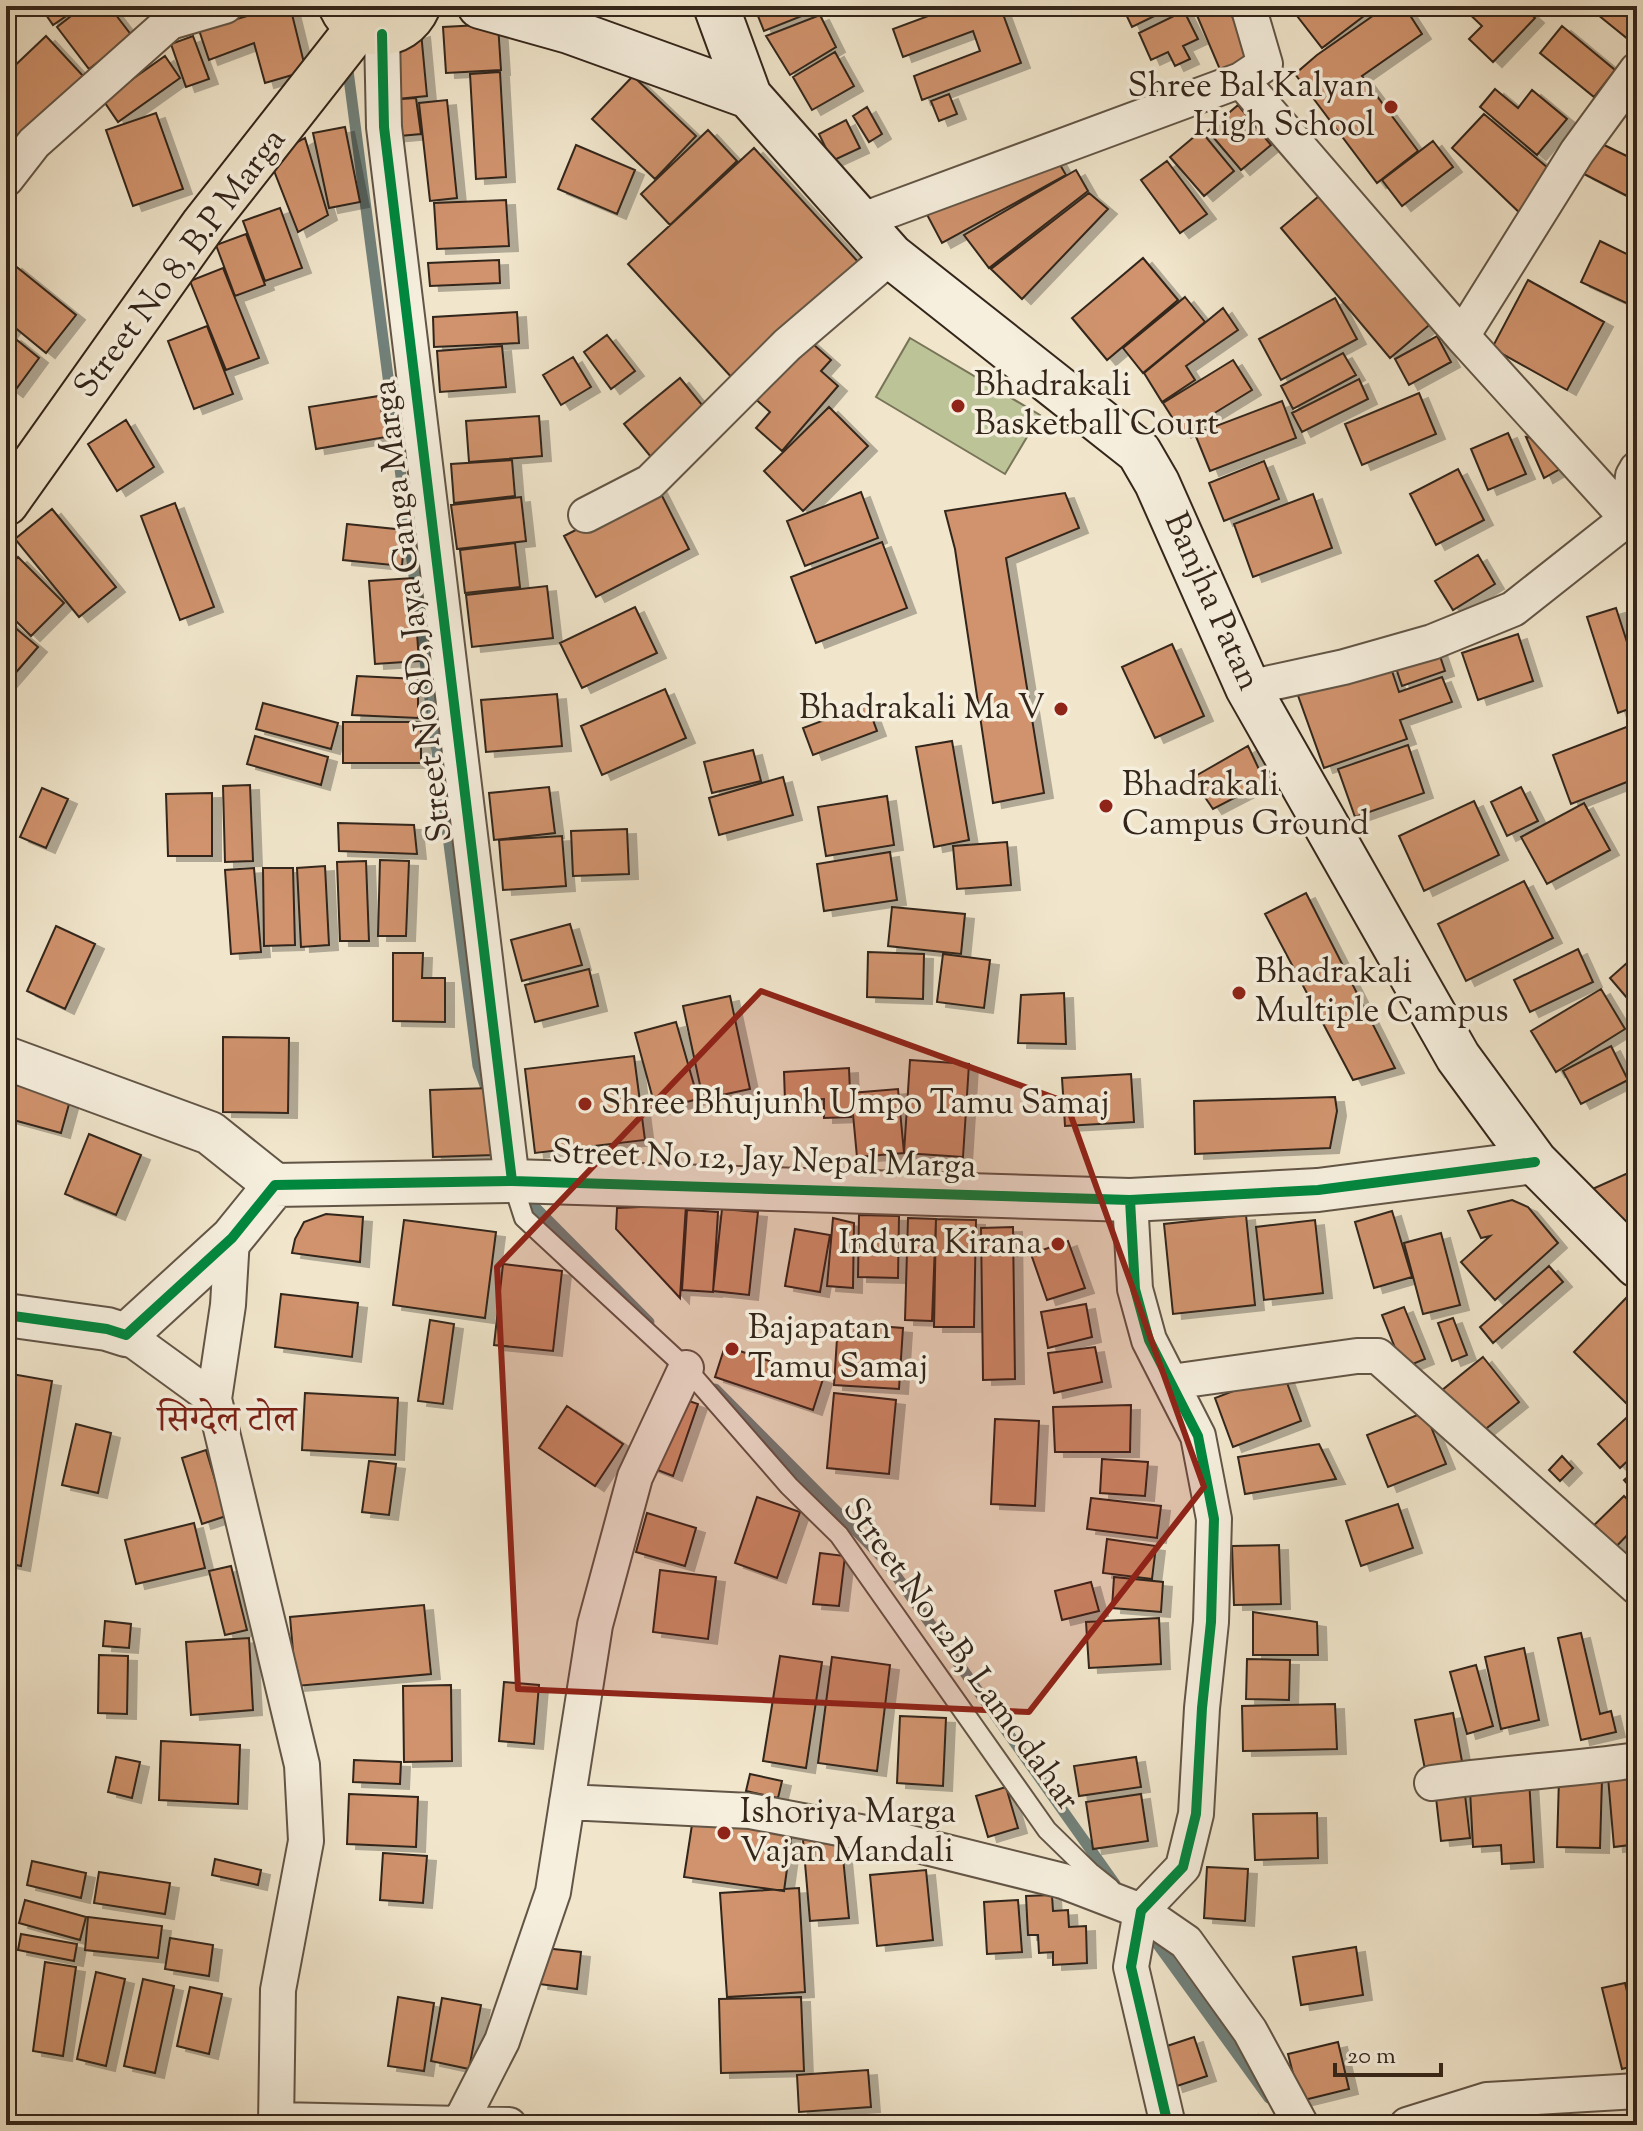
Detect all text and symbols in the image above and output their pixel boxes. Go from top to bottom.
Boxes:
place label: Shree Bal Kalyan High School [1127,63,1375,151]
marker: Shree Bal Kalyan High School [1382,98,1400,116]
street label: Street No 8, B.P Marga [63,119,299,409]
place label: Bhadrakali Basketball Court [974,362,1219,450]
street label: Street No 8D, Jaya Ganga Marga [361,377,467,845]
marker: Bhadrakali Basketball Court [949,397,967,415]
street label: Banjha Patan [1150,505,1272,699]
place label: Bhadrakali Ma V [799,685,1045,734]
marker: Bhadrakali Ma V [1052,700,1070,718]
place label: Bhadrakali Campus Ground [1122,762,1369,850]
marker: Bhadrakali Campus Ground [1097,797,1115,815]
place label: Bhadrakali Multiple Campus [1255,949,1509,1037]
marker: Bhadrakali Multiple Campus [1230,984,1248,1002]
place label: Shree Bhujunh Umpo Tamu Samaj [601,1080,1110,1129]
marker: Shree Bhujunh Umpo Tamu Samaj [576,1095,594,1113]
street label: Street No 12, Jay Nepal Marga [551,1129,977,1193]
place label: Indura Kirana [839,1220,1042,1269]
marker: Indura Kirana [1049,1235,1067,1253]
place label: Bajapatan Tamu Samaj [748,1305,928,1393]
marker: Bajapatan Tamu Samaj [723,1340,741,1358]
district label: सिग्देल टोल [156,1396,299,1448]
street label: Street No 12B, Lamodahar [830,1488,1091,1822]
place label: Ishoriya Marga Vajan Mandali [740,1789,956,1877]
marker: Ishoriya Marga Vajan Mandali [715,1824,733,1842]
scale bar [1335,2027,1441,2077]
text: 20 m [1347,2040,1396,2074]

